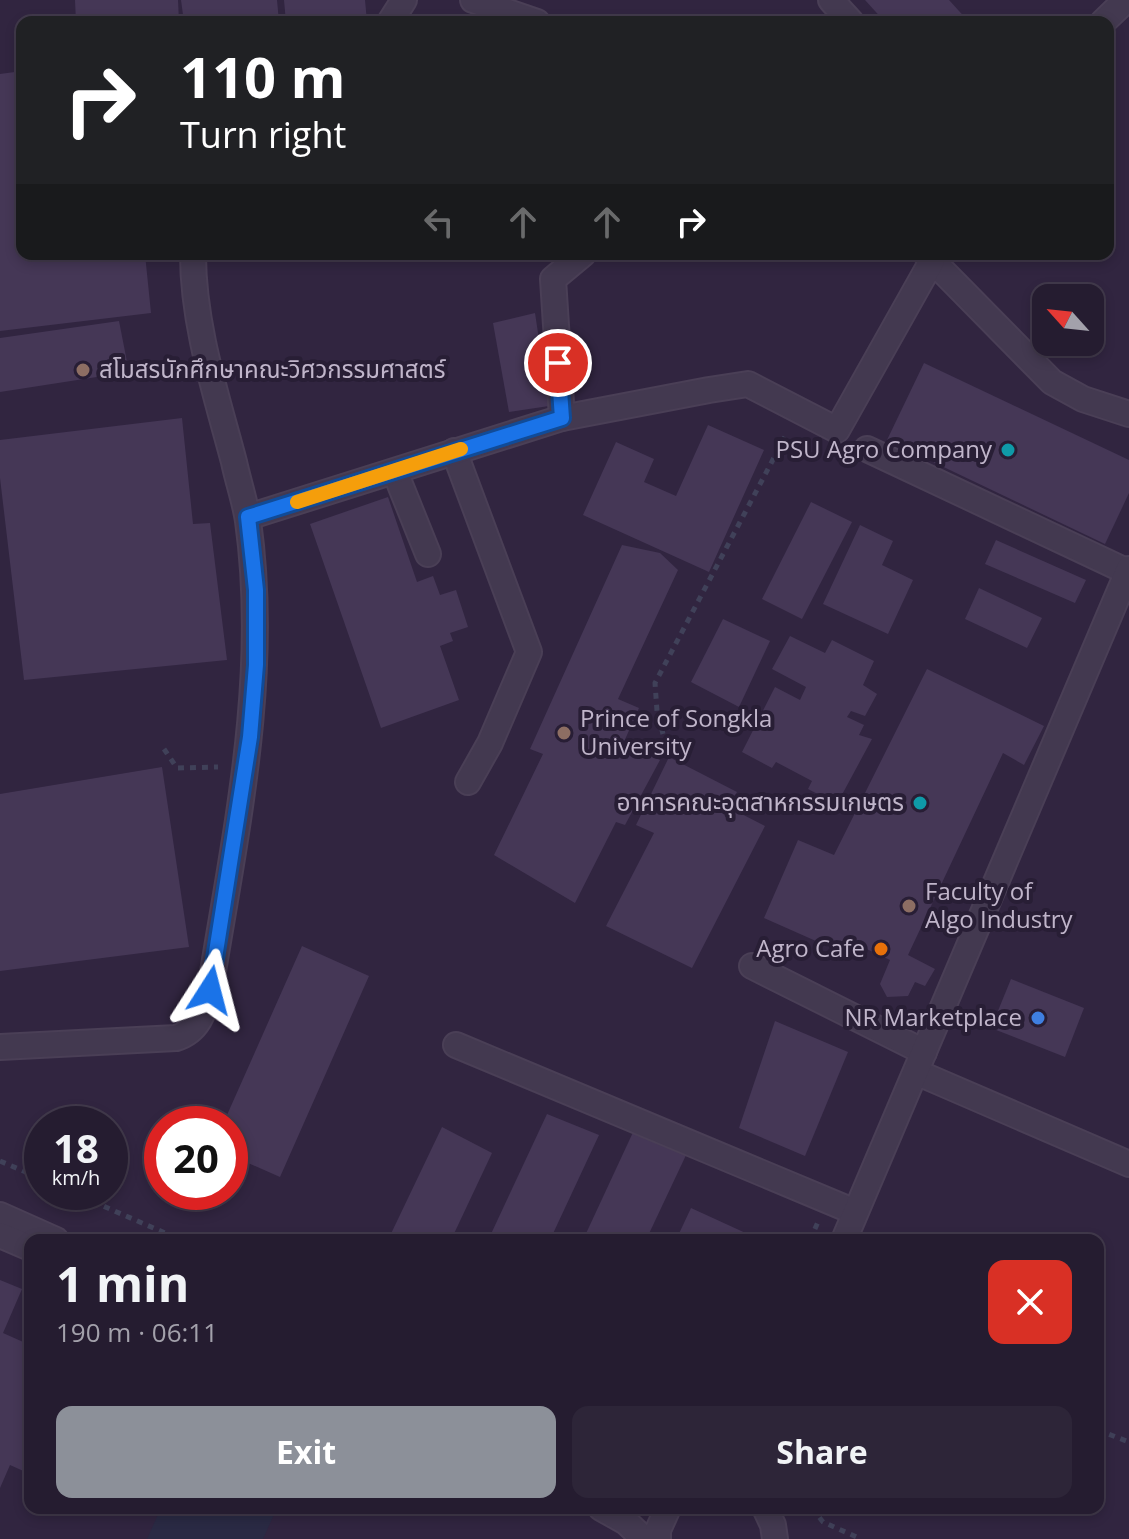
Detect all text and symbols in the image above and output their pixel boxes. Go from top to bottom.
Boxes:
text: 110 m [180,38,346,114]
icon: right [48,48,152,152]
text: Turn right [180,110,346,159]
icon: left [417,200,461,244]
icon: ahead [501,200,545,244]
icon: ahead [585,200,629,244]
icon: right [669,200,713,244]
north arrow [1032,284,1104,356]
map controls [1032,284,1104,356]
pin [524,329,592,397]
icon: arrive [536,341,580,385]
place label: สโมสรนักศึกษาคณะวิศวกรรมศาสตร์ [99,352,447,385]
marker: สโมสรนักศึกษาคณะวิศวกรรมศาสตร์ [74,361,92,379]
place label: PSU Agro Company [775,432,993,465]
marker: PSU Agro Company [999,441,1017,459]
place label: Prince of Songkla University [580,701,772,762]
marker: Prince of Songkla University [555,724,573,742]
place label: อาคารคณะอุตสาหกรรมเกษตร [617,785,904,818]
marker: อาคารคณะอุตสาหกรรมเกษตร [911,794,929,812]
place label: Faculty of Algo Industry [925,874,1074,935]
marker: Faculty of Algo Industry [900,897,918,915]
place label: Agro Cafe [756,931,865,964]
marker: Agro Cafe [872,940,890,958]
position arrow [168,948,252,1032]
place label: NR Marketplace [844,1000,1022,1033]
marker: NR Marketplace [1029,1009,1047,1027]
speed limit sign: 20 [144,1106,248,1210]
text: 18 [53,1120,99,1175]
text: km/h [52,1164,100,1191]
text: 1 min [56,1251,189,1316]
button: close [988,1260,1072,1344]
text: 190 m · 06:11 [56,1314,218,1350]
button: Exit [56,1406,556,1498]
button: Share [572,1406,1072,1498]

